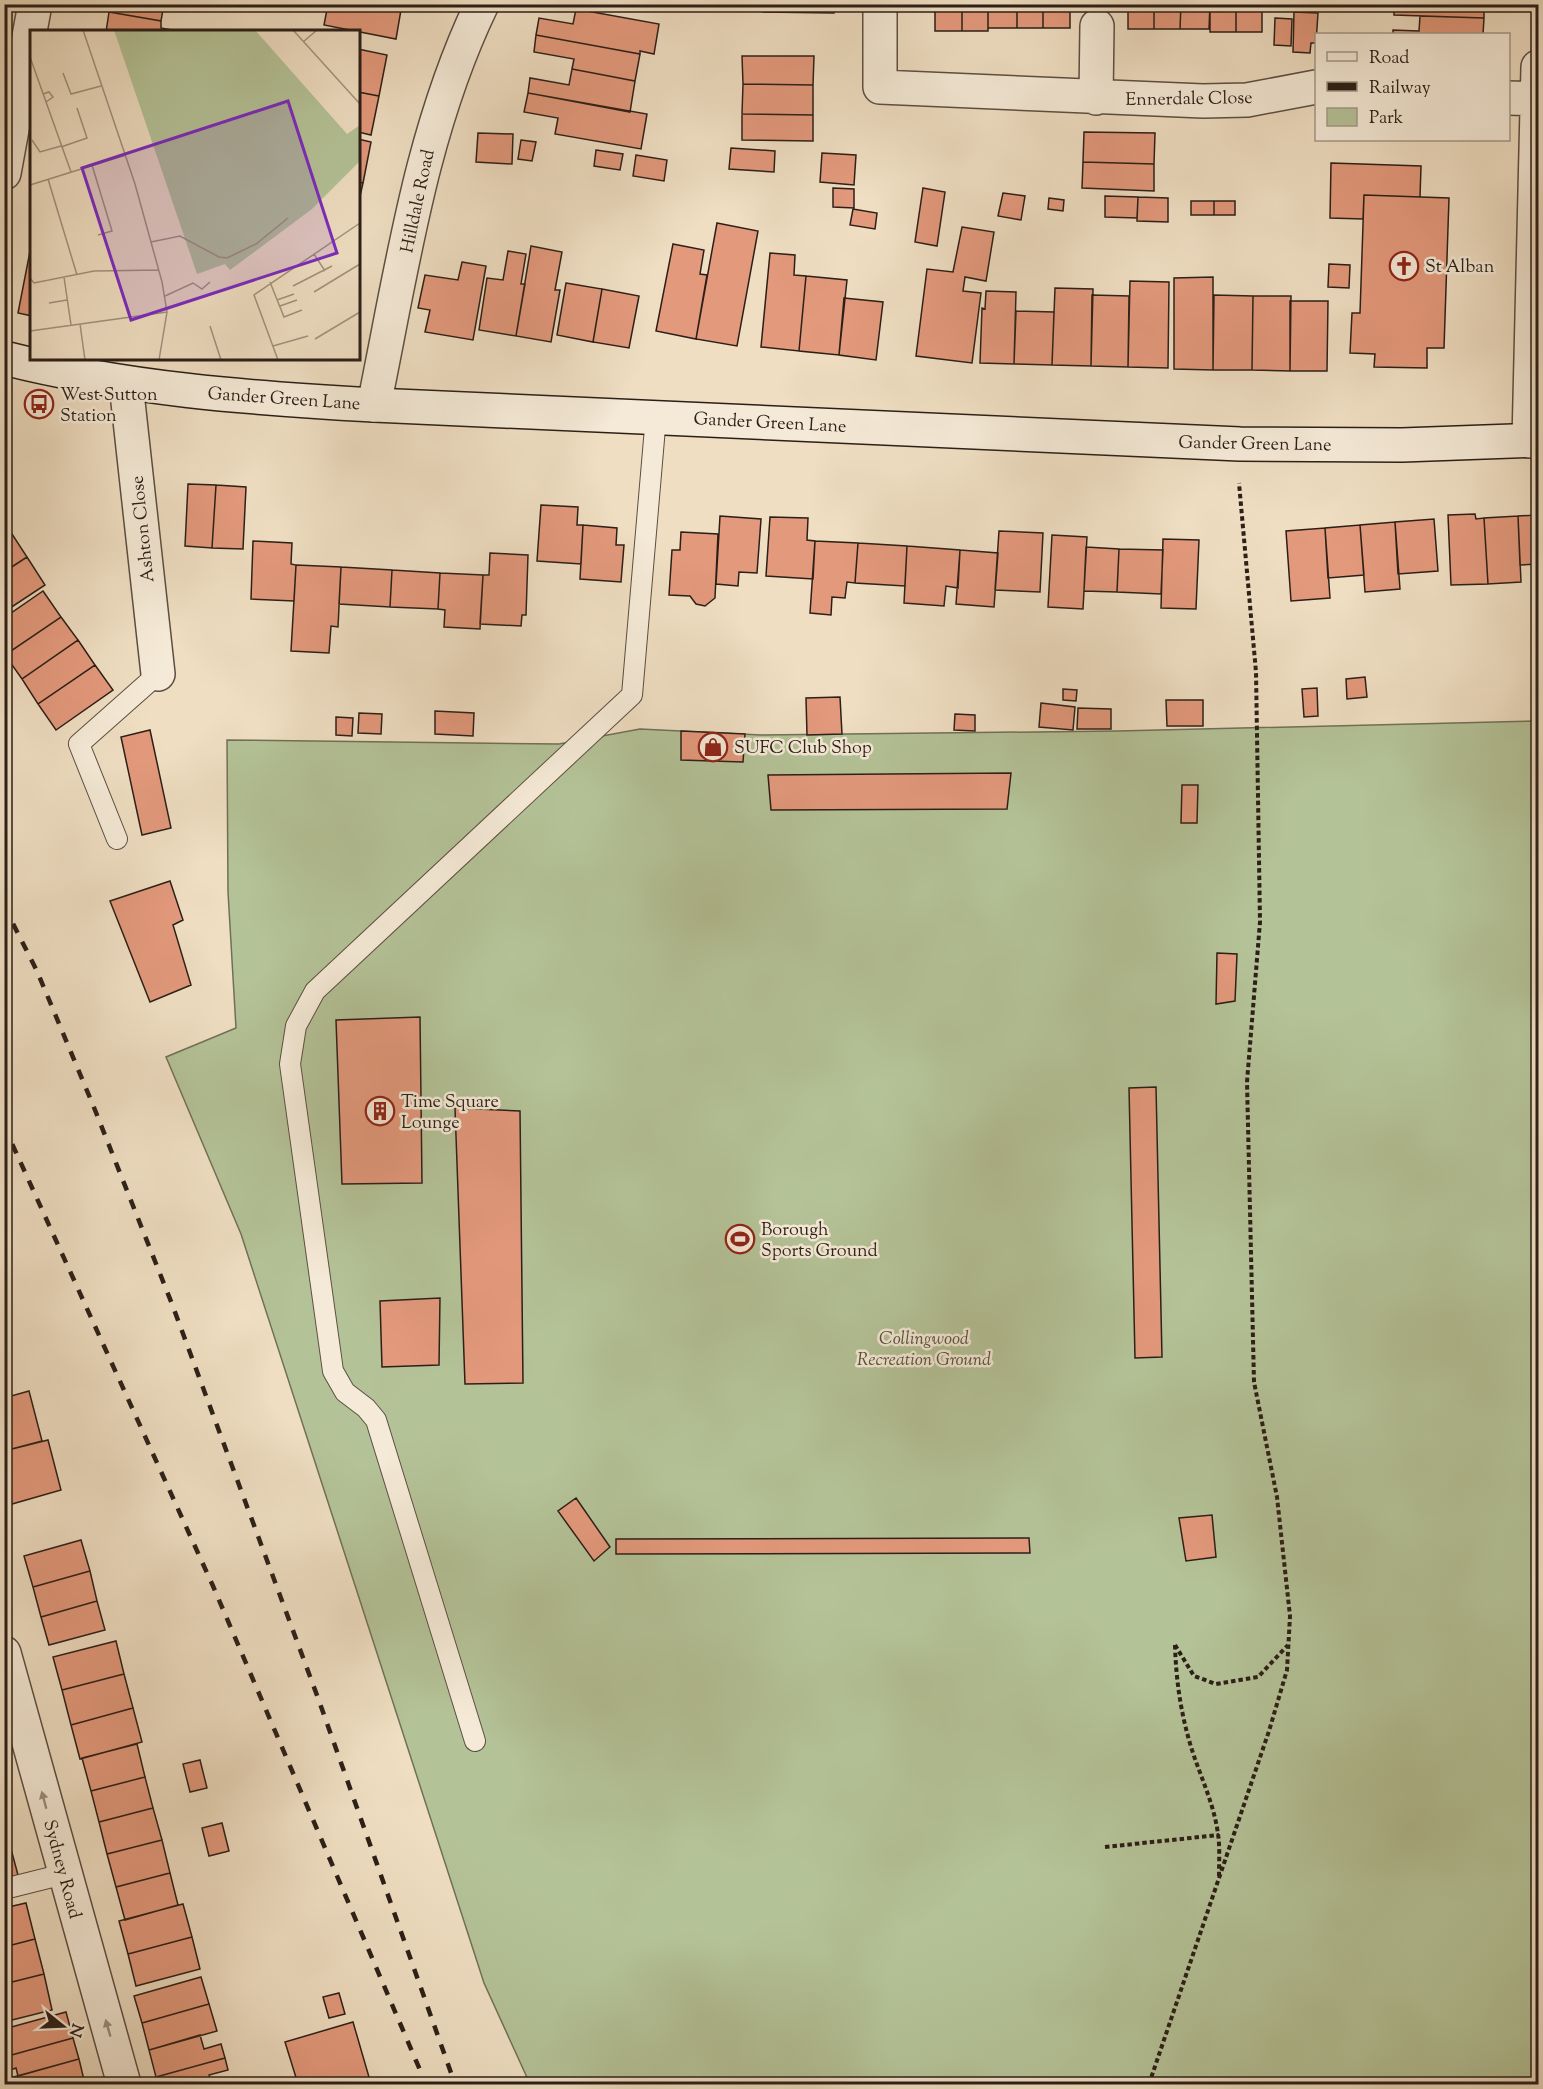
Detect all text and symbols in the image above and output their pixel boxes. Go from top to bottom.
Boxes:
inset map [30,30,360,360]
legend [1315,33,1510,141]
text: Road [1369,46,1409,72]
text: Railway [1369,76,1431,102]
street label: Ennerdale Close [1125,86,1253,114]
text: Park [1369,106,1404,132]
street label: Hilldale Road [395,147,443,256]
church icon: St Alban [1388,250,1420,282]
place label: St Alban [1425,255,1495,281]
street label: Gander Green Lane [207,382,361,418]
place label: West Sutton Station [60,383,158,430]
bus stop icon: West Sutton Station [23,388,55,420]
street label: Gander Green Lane [693,407,847,441]
street label: Gander Green Lane [1178,431,1332,459]
street label: Ashton Close [125,474,163,583]
shop icon: SUFC Club Shop [697,731,729,763]
place label: SUFC Club Shop [734,736,872,762]
place label: Time Square Lounge [401,1090,499,1137]
building icon: Time Square Lounge [364,1095,396,1127]
place label: Borough Sports Ground [761,1218,878,1265]
sports icon: Borough Sports Ground [724,1223,756,1255]
park label: Collingwood Recreation Ground [857,1327,991,1374]
one-way arrow [39,1791,49,1809]
street label: Sydney Road [35,1817,87,1922]
north arrow [33,1996,93,2056]
one-way arrow [103,2019,112,2037]
text: N [62,2020,88,2040]

